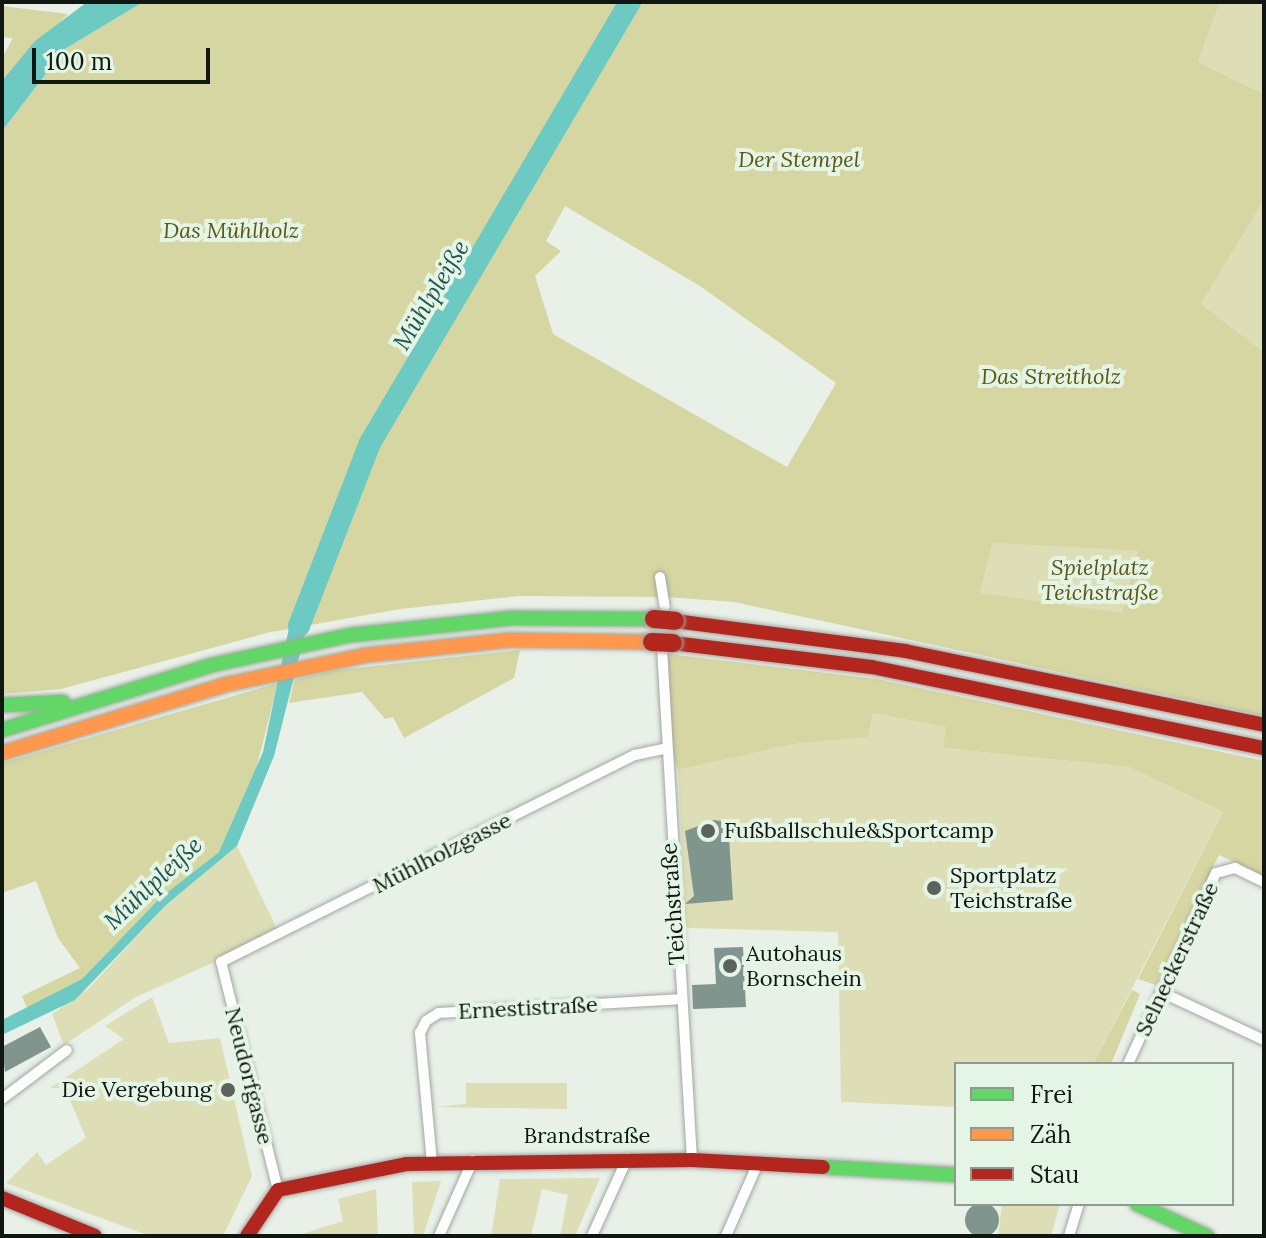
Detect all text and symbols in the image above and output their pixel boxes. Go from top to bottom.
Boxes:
scale bar [36,32,214,82]
text: 100 m [46,46,112,77]
park label: Der Stempel [738,147,860,173]
park label: Das Mühlholz [163,218,299,244]
water label: Mühlpleiße [387,235,475,355]
park label: Das Streitholz [981,364,1121,390]
park label: Spielplatz Teichstraße [1041,554,1159,606]
street label: Mühlholzgasse [368,807,516,899]
place label: Fußballschule&Sportcamp [724,818,994,844]
marker: Fußballschule&Sportcamp [699,822,717,840]
water label: Mühlpleiße [98,830,208,936]
street label: Teichstraße [656,842,690,966]
place label: Sportplatz Teichstraße [950,862,1072,914]
street label: Selneckerstraße [1130,878,1224,1040]
marker: Sportplatz Teichstraße [925,879,943,897]
place label: Autohaus Bornschein [746,940,862,992]
marker: Autohaus Bornschein [721,957,739,975]
street label: Ernestistraße [458,991,598,1025]
street label: Neudorfgasse [219,1005,279,1147]
legend [954,1062,1234,1206]
place label: Die Vergebung [61,1077,212,1103]
text: Frei [1030,1079,1073,1110]
marker: Die Vergebung [219,1081,237,1099]
text: Zäh [1030,1119,1071,1150]
street label: Brandstraße [523,1123,651,1149]
text: Stau [1030,1159,1079,1190]

